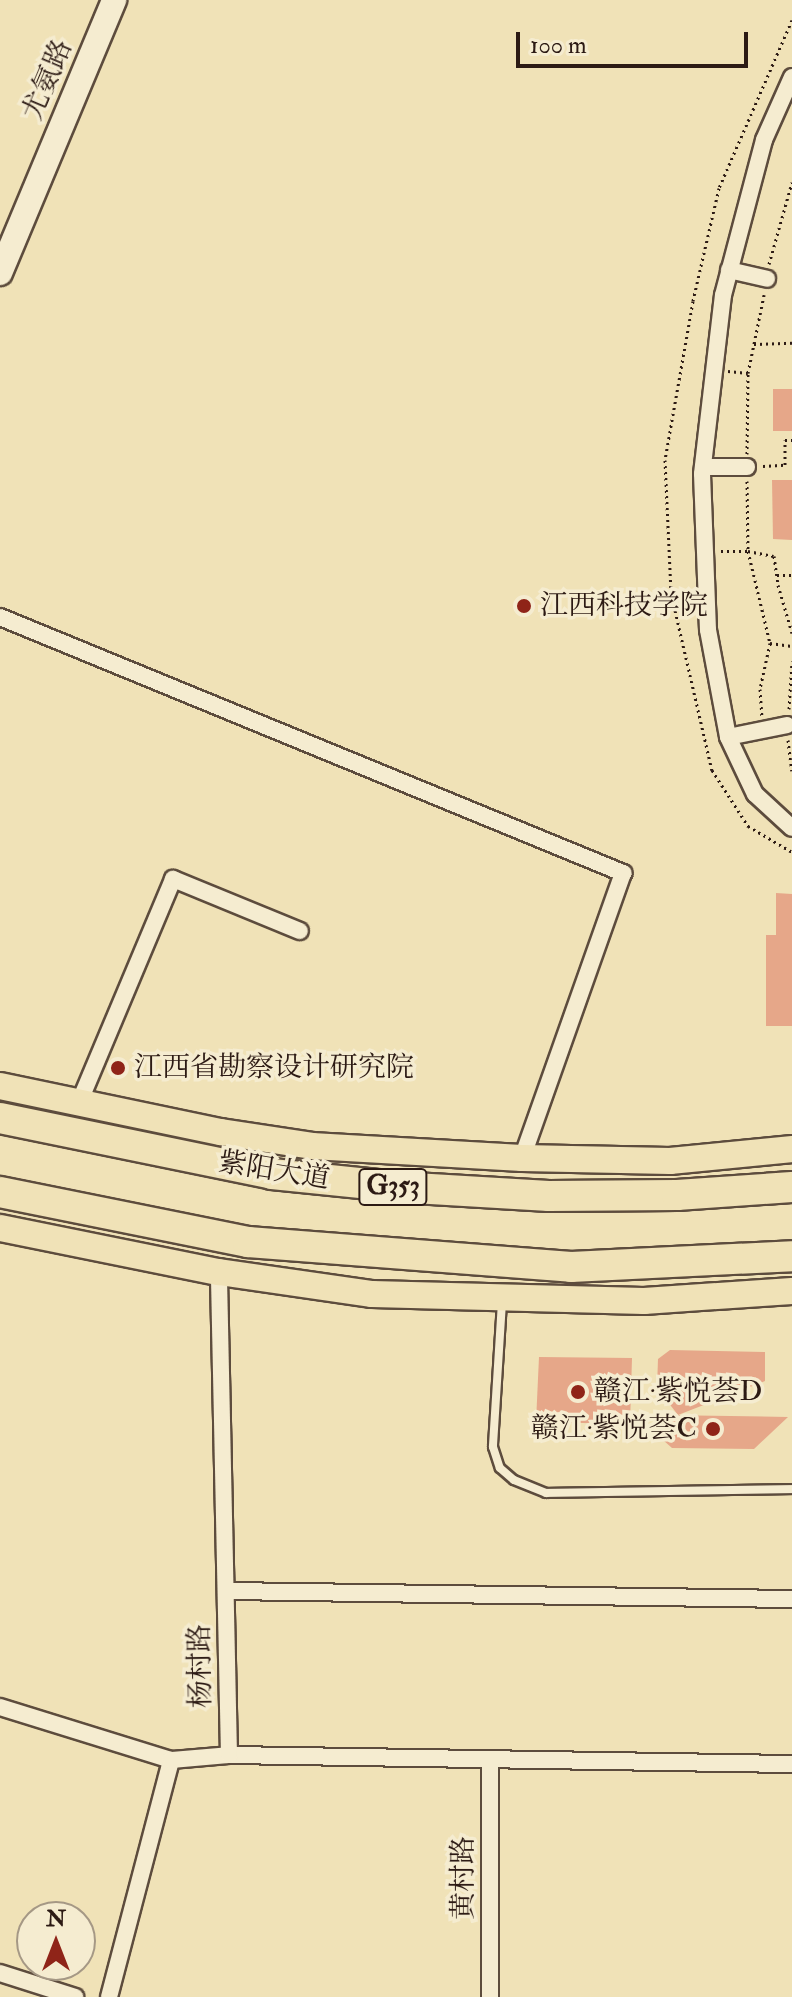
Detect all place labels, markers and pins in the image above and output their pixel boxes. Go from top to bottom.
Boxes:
place label: 江西科技学院 [540,589,708,623]
marker: 江西科技学院 [515,597,533,615]
place label: 江西省勘察设计研究院 [134,1051,414,1085]
marker: 江西省勘察设计研究院 [109,1059,127,1077]
place label: 赣江·紫悦荟D [594,1375,762,1409]
marker: 赣江·紫悦荟D [569,1383,587,1401]
place label: 赣江·紫悦荟C [531,1412,697,1446]
marker: 赣江·紫悦荟C [704,1420,722,1438]

